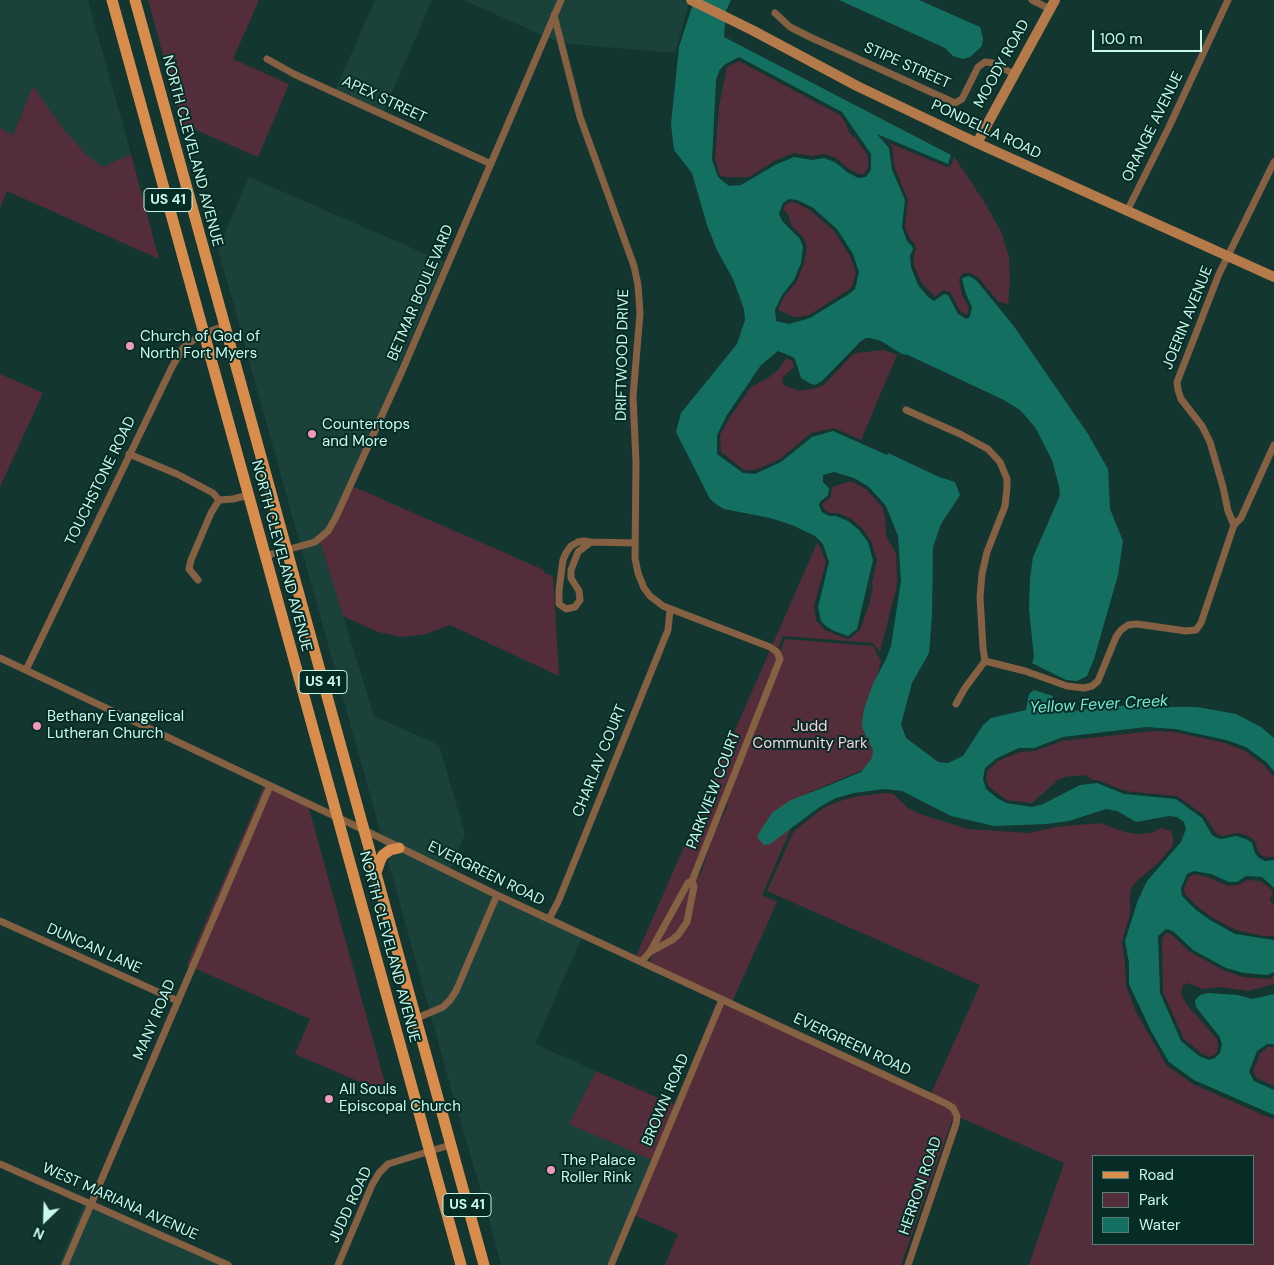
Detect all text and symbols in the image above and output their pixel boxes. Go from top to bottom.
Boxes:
street label: MOODY ROAD [970,17,1034,111]
scale bar [1094,20,1204,52]
text: 100 m [1100,29,1143,49]
street label: STIPE STREET [861,39,953,93]
street label: NORTH CLEVELAND AVENUE [158,53,226,249]
street label: ORANGE AVENUE [1119,69,1187,185]
street label: APEX STREET [339,73,429,127]
street label: PONDELLA ROAD [928,97,1044,163]
road number: US 41 [144,188,192,212]
street label: BETMAR BOULEVARD [384,222,458,364]
street label: JOERIN AVENUE [1159,264,1217,372]
street label: DRIFTWOOD DRIVE [613,289,633,421]
place label: Church of God of North Fort Myers [140,328,260,363]
marker: Church of God of North Fort Myers [124,340,136,352]
street label: TOUCHSTONE ROAD [62,414,140,548]
place label: Countertops and More [322,416,410,451]
marker: Countertops and More [306,428,318,440]
street label: NORTH CLEVELAND AVENUE [247,458,315,654]
road number: US 41 [299,670,347,694]
water label: Yellow Fever Creek [1029,692,1169,718]
street label: CHARLAV COURT [569,702,631,820]
place label: Bethany Evangelical Lutheran Church [47,708,184,743]
park label: Judd Community Park [752,718,868,753]
marker: Bethany Evangelical Lutheran Church [31,720,43,732]
street label: PARKVIEW COURT [683,728,745,852]
street label: EVERGREEN ROAD [425,838,547,910]
street label: NORTH CLEVELAND AVENUE [355,849,423,1045]
street label: DUNCAN LANE [44,920,144,978]
street label: MANY ROAD [130,977,180,1063]
street label: EVERGREEN ROAD [790,1010,914,1080]
street label: BROWN ROAD [639,1051,693,1149]
place label: All Souls Episcopal Church [339,1081,461,1116]
marker: All Souls Episcopal Church [323,1093,335,1105]
street label: HERRON ROAD [896,1135,946,1237]
place label: The Palace Roller Rink [561,1152,636,1187]
legend [1092,1155,1254,1245]
street label: WEST MARIANA AVENUE [39,1159,201,1245]
street label: JUDD ROAD [326,1164,376,1246]
marker: The Palace Roller Rink [545,1164,557,1176]
text: Road [1139,1165,1174,1185]
text: Park [1139,1190,1169,1210]
road number: US 41 [443,1194,491,1216]
north arrow [20,1195,70,1245]
text: Water [1139,1215,1180,1235]

